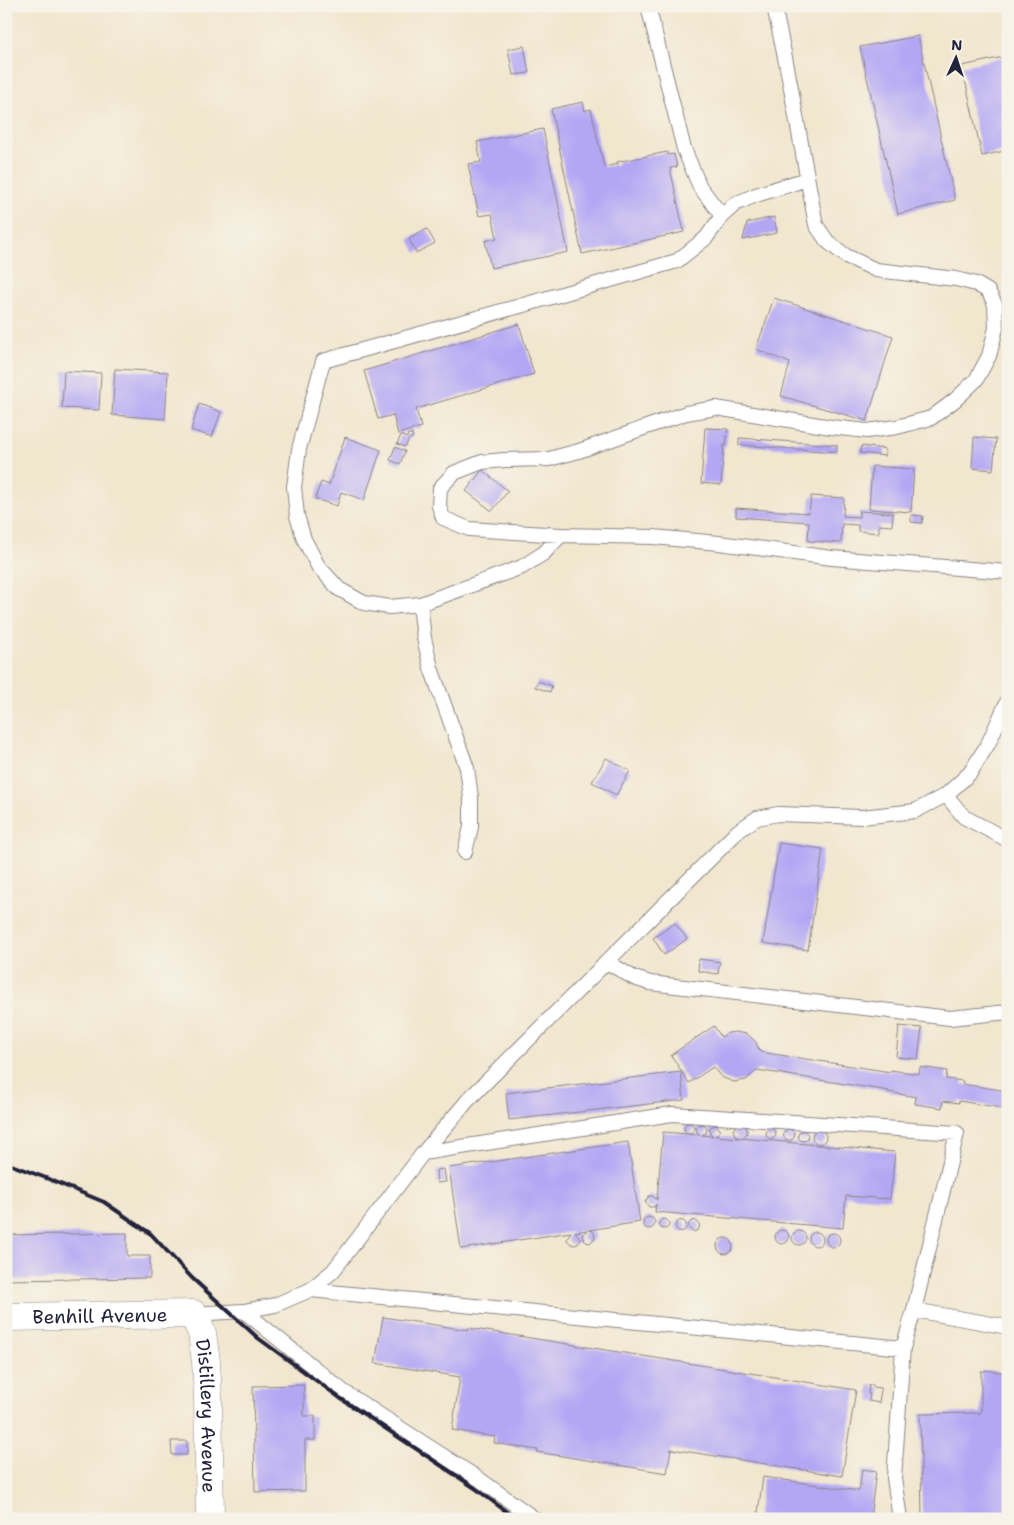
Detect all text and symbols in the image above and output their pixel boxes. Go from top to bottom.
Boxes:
north arrow [932,32,982,82]
text: N [951,36,963,54]
street label: Benhill Avenue [32,1302,168,1330]
street label: Distillery Avenue [190,1337,222,1493]

